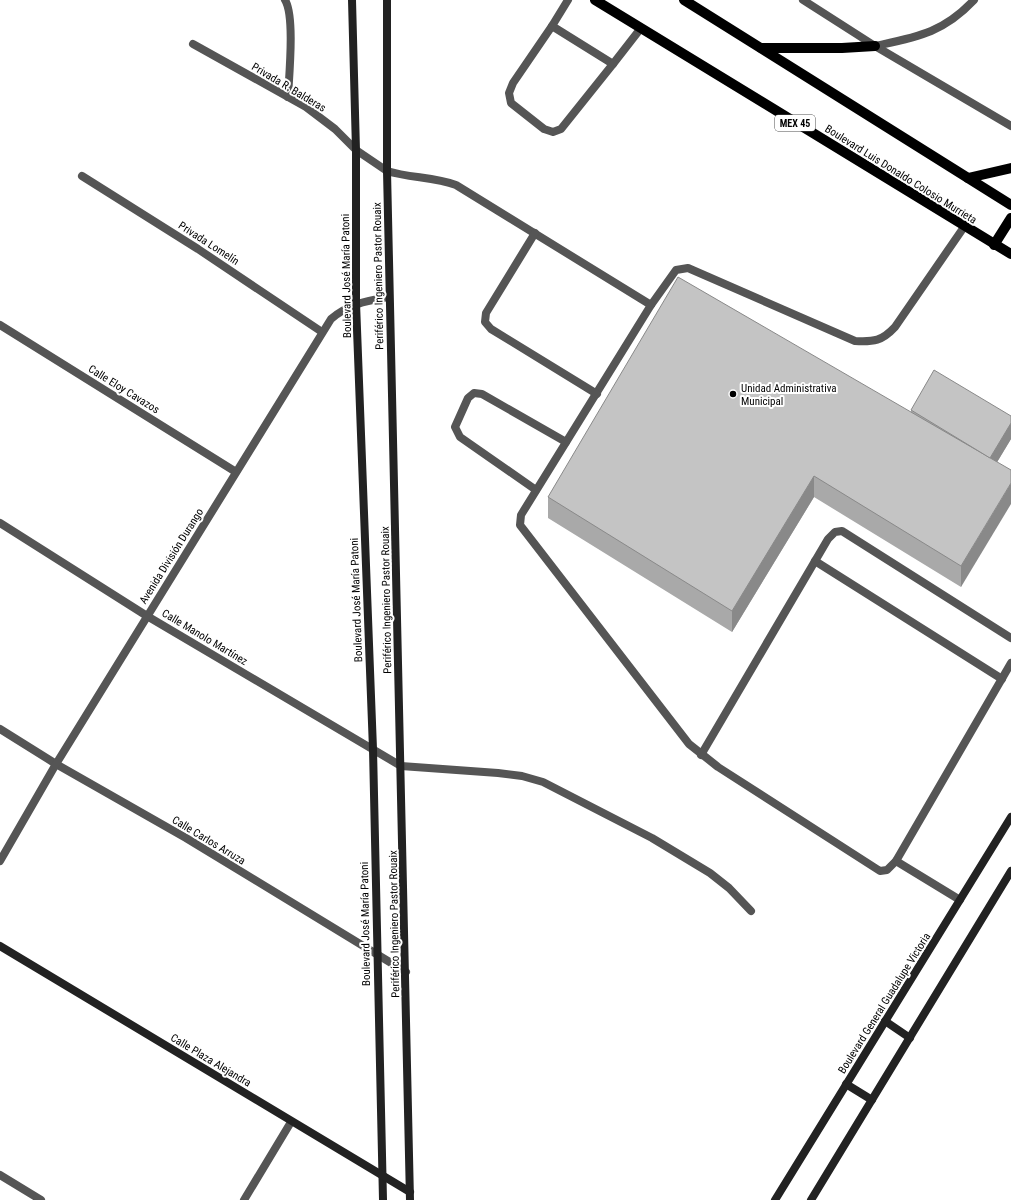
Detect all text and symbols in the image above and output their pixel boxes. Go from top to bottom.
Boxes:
street label: Privada R. Balderas [249,60,328,115]
road number: MEX 45 [775,115,815,131]
street label: Boulevard Luis Donaldo Colosio Murrieta [823,122,979,227]
street label: Periférico Ingeniero Pastor Rouaix [371,202,386,350]
street label: Boulevard José María Patoni [339,214,354,338]
street label: Privada Lomelín [176,219,242,268]
street label: Calle Eloy Cavazos [86,362,162,416]
place label: Unidad Administrativa Municipal [741,382,837,408]
marker: Unidad Administrativa Municipal [728,389,738,399]
street label: Avenida División Durango [137,506,206,606]
street label: Periférico Ingeniero Pastor Rouaix [379,526,394,674]
street label: Boulevard José María Patoni [348,538,365,662]
street label: Calle Manolo Martínez [160,607,250,668]
street label: Calle Carlos Arruza [170,813,248,867]
street label: Periférico Ingeniero Pastor Rouaix [387,850,402,998]
street label: Boulevard José María Patoni [358,862,373,986]
street label: Boulevard General Guadalupe Victoria [836,930,933,1076]
street label: Calle Plaza Alejandra [168,1031,253,1090]

